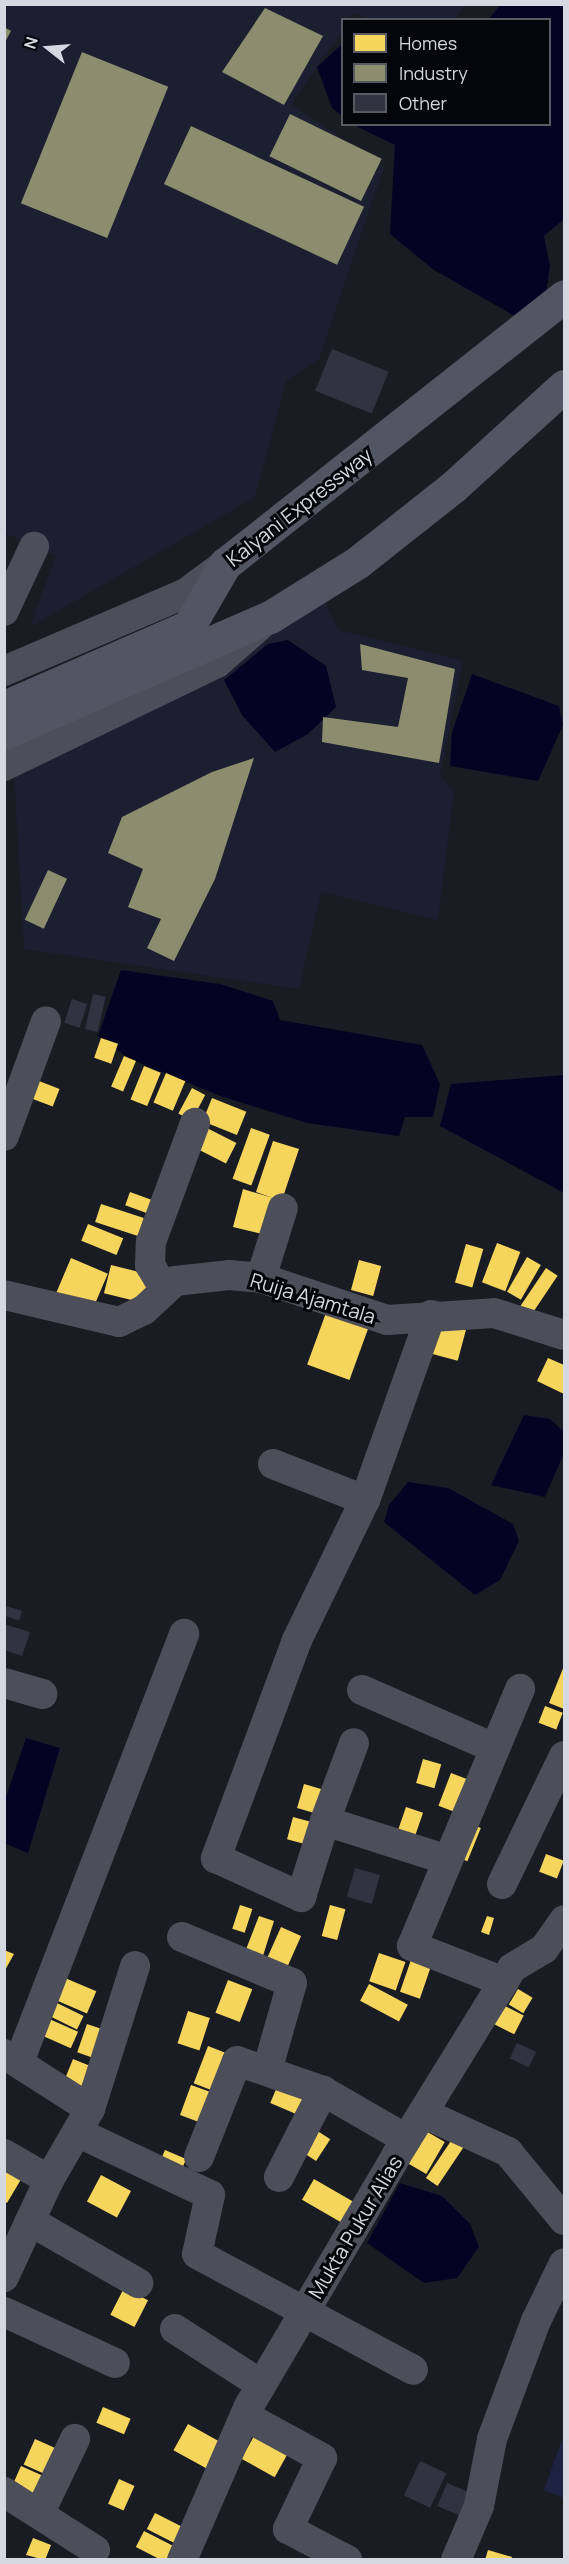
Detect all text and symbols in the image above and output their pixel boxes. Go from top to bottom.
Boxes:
north arrow [18,18,78,78]
legend [341,18,551,126]
text: Homes [399,31,457,55]
text: N [19,34,43,51]
text: Industry [399,61,468,85]
text: Other [399,91,447,115]
street label: Kalyani Expressway [221,443,377,571]
street label: Ruija Ajamtala [247,1268,379,1328]
street label: Mukta Pukur Alias [303,2151,407,2303]

